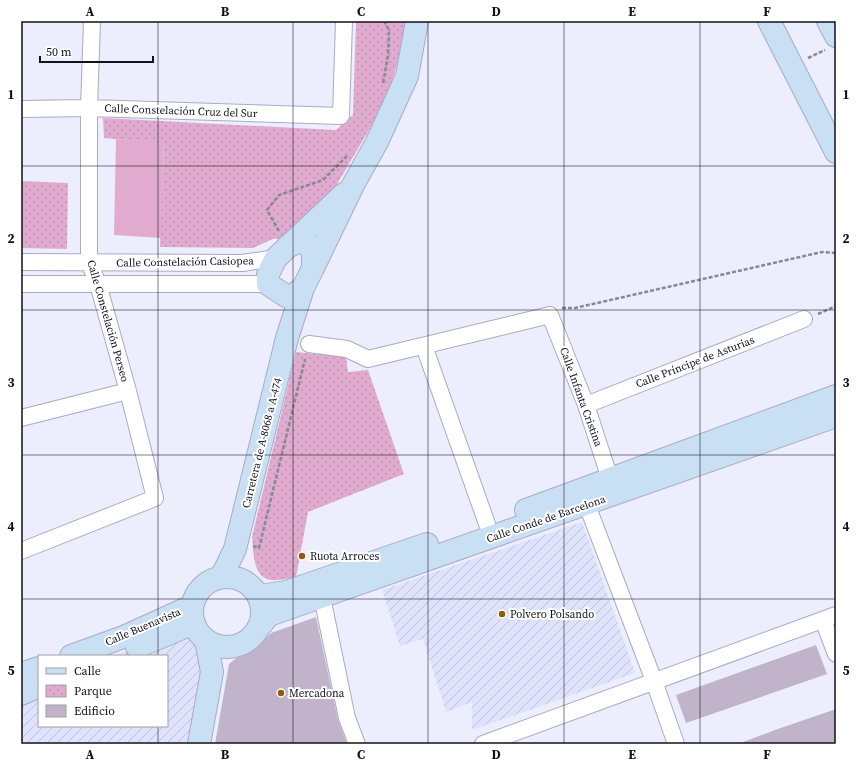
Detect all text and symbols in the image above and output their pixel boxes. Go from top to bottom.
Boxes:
text: A [86,3,95,20]
text: B [221,3,230,20]
text: C [357,3,365,20]
text: D [491,3,501,20]
text: E [628,3,636,20]
text: F [763,3,771,20]
scale bar [40,38,153,64]
text: 50 m [46,44,72,60]
text: 1 [7,86,15,103]
text: 1 [842,86,850,103]
street label: Calle Constelación Cruz del Sur [104,101,258,121]
text: 2 [7,230,15,247]
text: 2 [842,230,850,247]
street label: Calle Constelación Casiopea [116,253,254,271]
street label: Calle Constelación Perseo [83,258,133,384]
street label: Calle Príncipe de Asturias [633,332,757,392]
street label: Calle Infanta Cristina [556,345,606,449]
text: 3 [7,374,15,391]
text: 3 [842,374,850,391]
street label: Carretera de A-8068 a A-474 [239,376,286,510]
street label: Calle Conde de Barcelona [484,491,608,546]
text: 4 [7,518,15,535]
text: 4 [842,518,850,535]
place label: Ruota Arroces [310,549,380,564]
marker: Ruota Arroces [297,551,307,561]
street label: Calle Buenavista [103,604,183,650]
place label: Polvero Polsando [510,607,594,622]
marker: Polvero Polsando [497,609,507,619]
legend [38,655,168,727]
text: 5 [7,662,15,679]
text: 5 [842,662,850,679]
text: Calle [74,663,101,679]
text: Parque [74,683,112,699]
place label: Mercadona [289,686,345,701]
marker: Mercadona [276,688,286,698]
text: Edificio [74,703,115,719]
text: A [86,746,95,763]
text: B [221,746,230,763]
text: C [357,746,365,763]
text: D [491,746,501,763]
text: E [628,746,636,763]
text: F [763,746,771,763]

